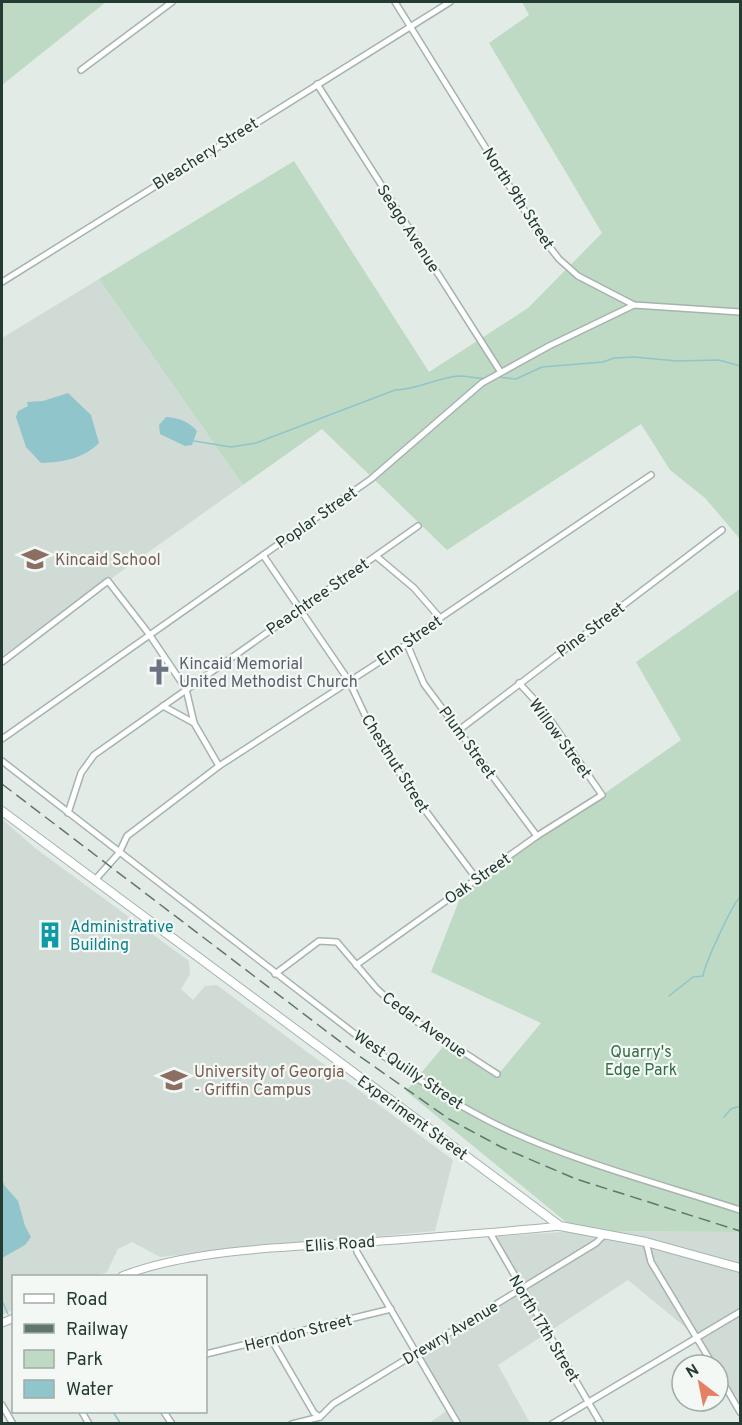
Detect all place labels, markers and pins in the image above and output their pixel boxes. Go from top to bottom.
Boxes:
school or university icon: Kincaid School [20,544,50,574]
place label: Kincaid School [55,551,161,571]
place label: Kincaid Memorial United Methodist Church [179,655,358,693]
church icon: Kincaid Memorial United Methodist Church [144,657,174,687]
place label: Administrative Building [70,918,174,956]
building icon: Administrative Building [35,920,65,950]
place label: University of Georgia - Griffin Campus [194,1063,345,1101]
school or university icon: University of Georgia - Griffin Campus [159,1065,189,1095]

